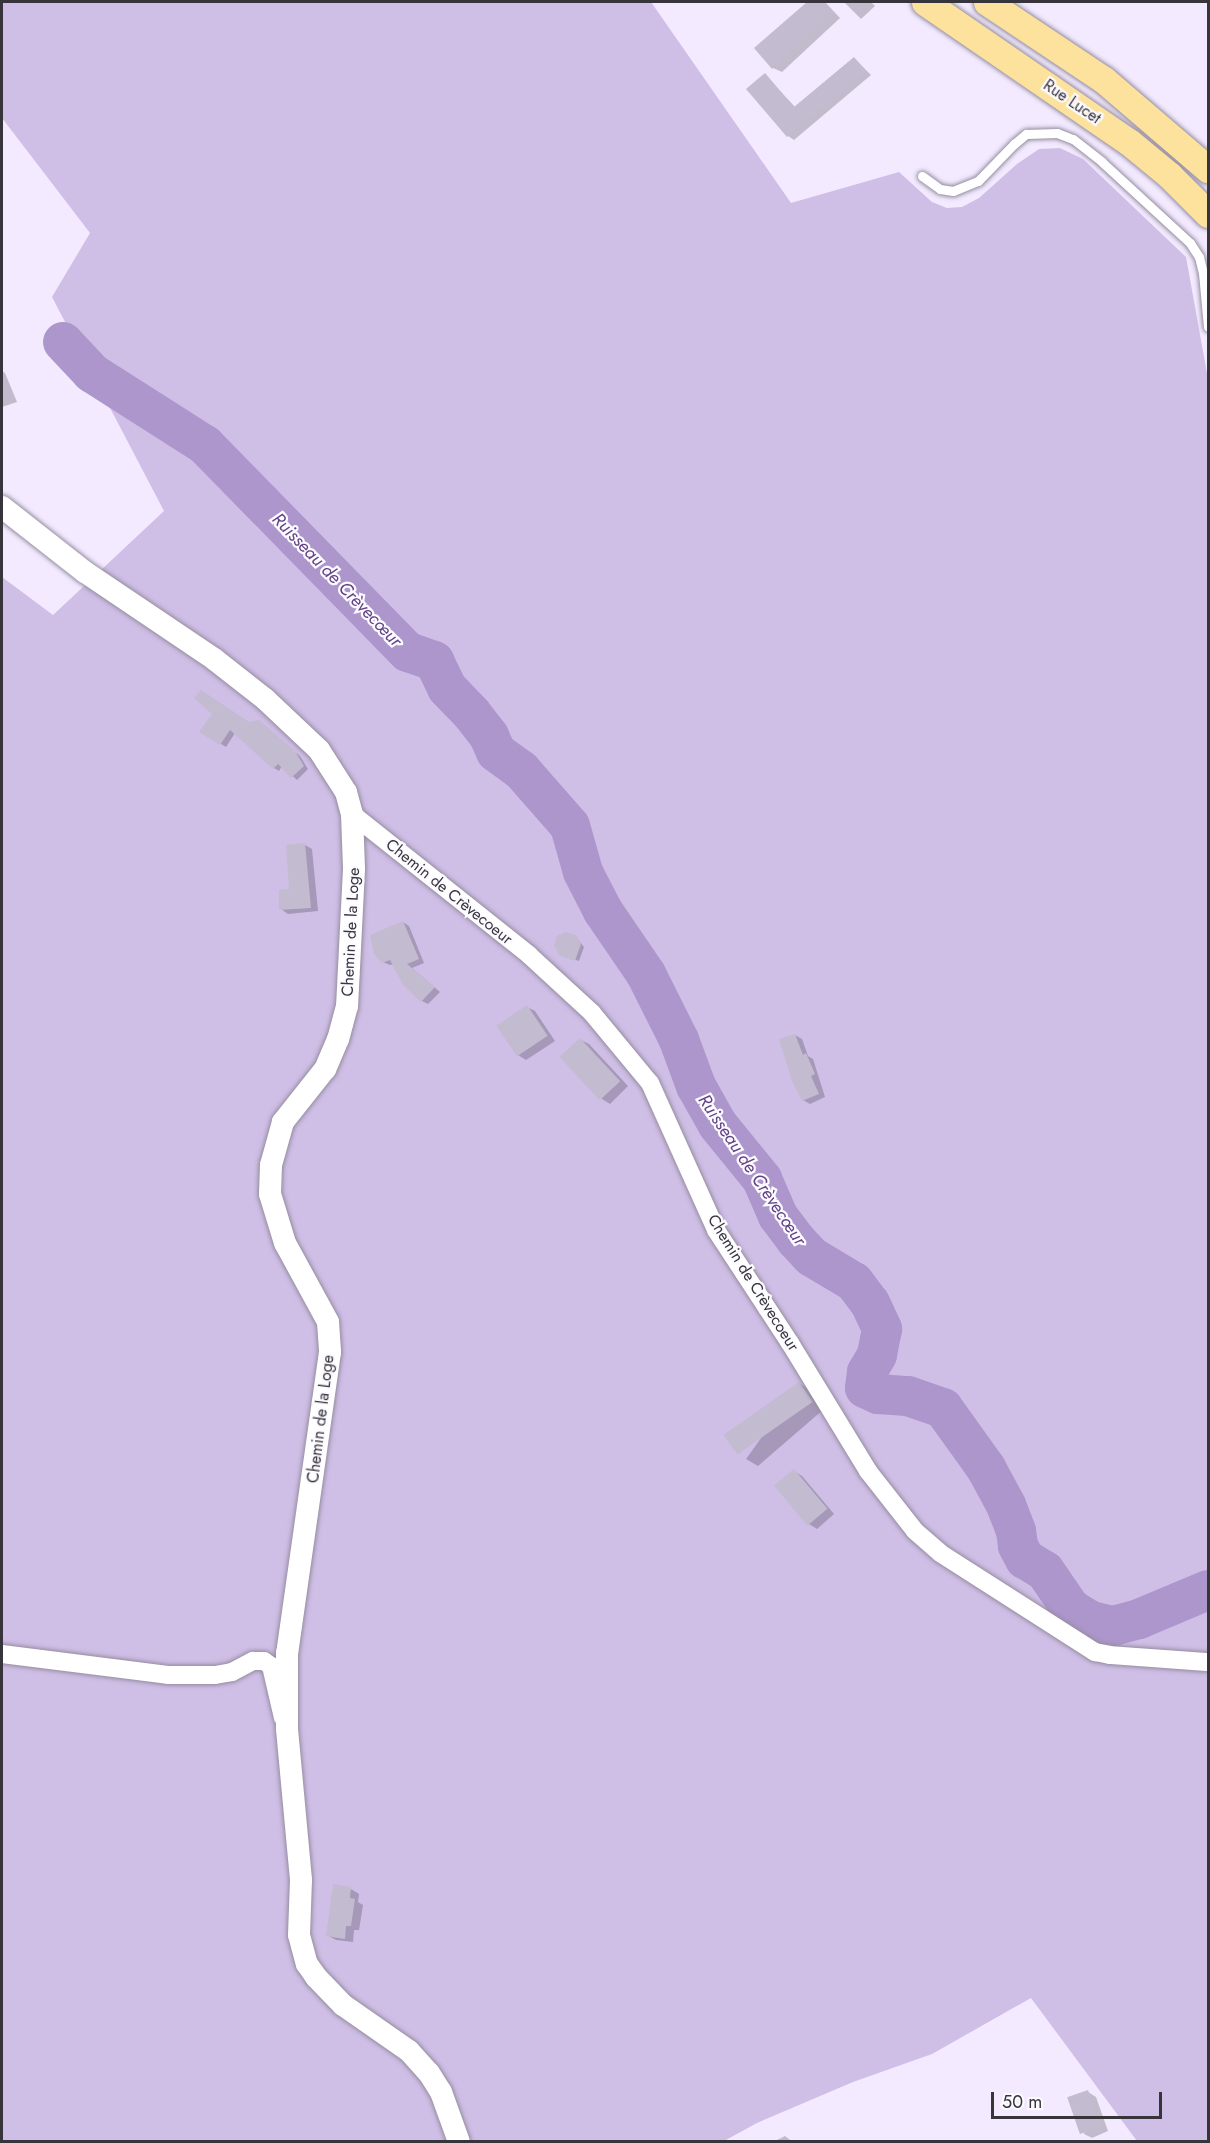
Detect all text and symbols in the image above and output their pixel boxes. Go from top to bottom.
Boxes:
street label: Rue Lucet [1040,76,1104,128]
water label: Ruisseau de Crèvecœur [268,509,406,651]
street label: Chemin de Crèvecoeur [382,835,516,949]
street label: Chemin de la Loge [338,867,364,997]
water label: Ruisseau de Crèvecœur [693,1090,811,1250]
street label: Chemin de Crèvecoeur [703,1211,803,1355]
street label: Chemin de la Loge [304,1354,338,1484]
scale bar [994,2080,1165,2118]
text: 50 m [1002,2089,1042,2115]

